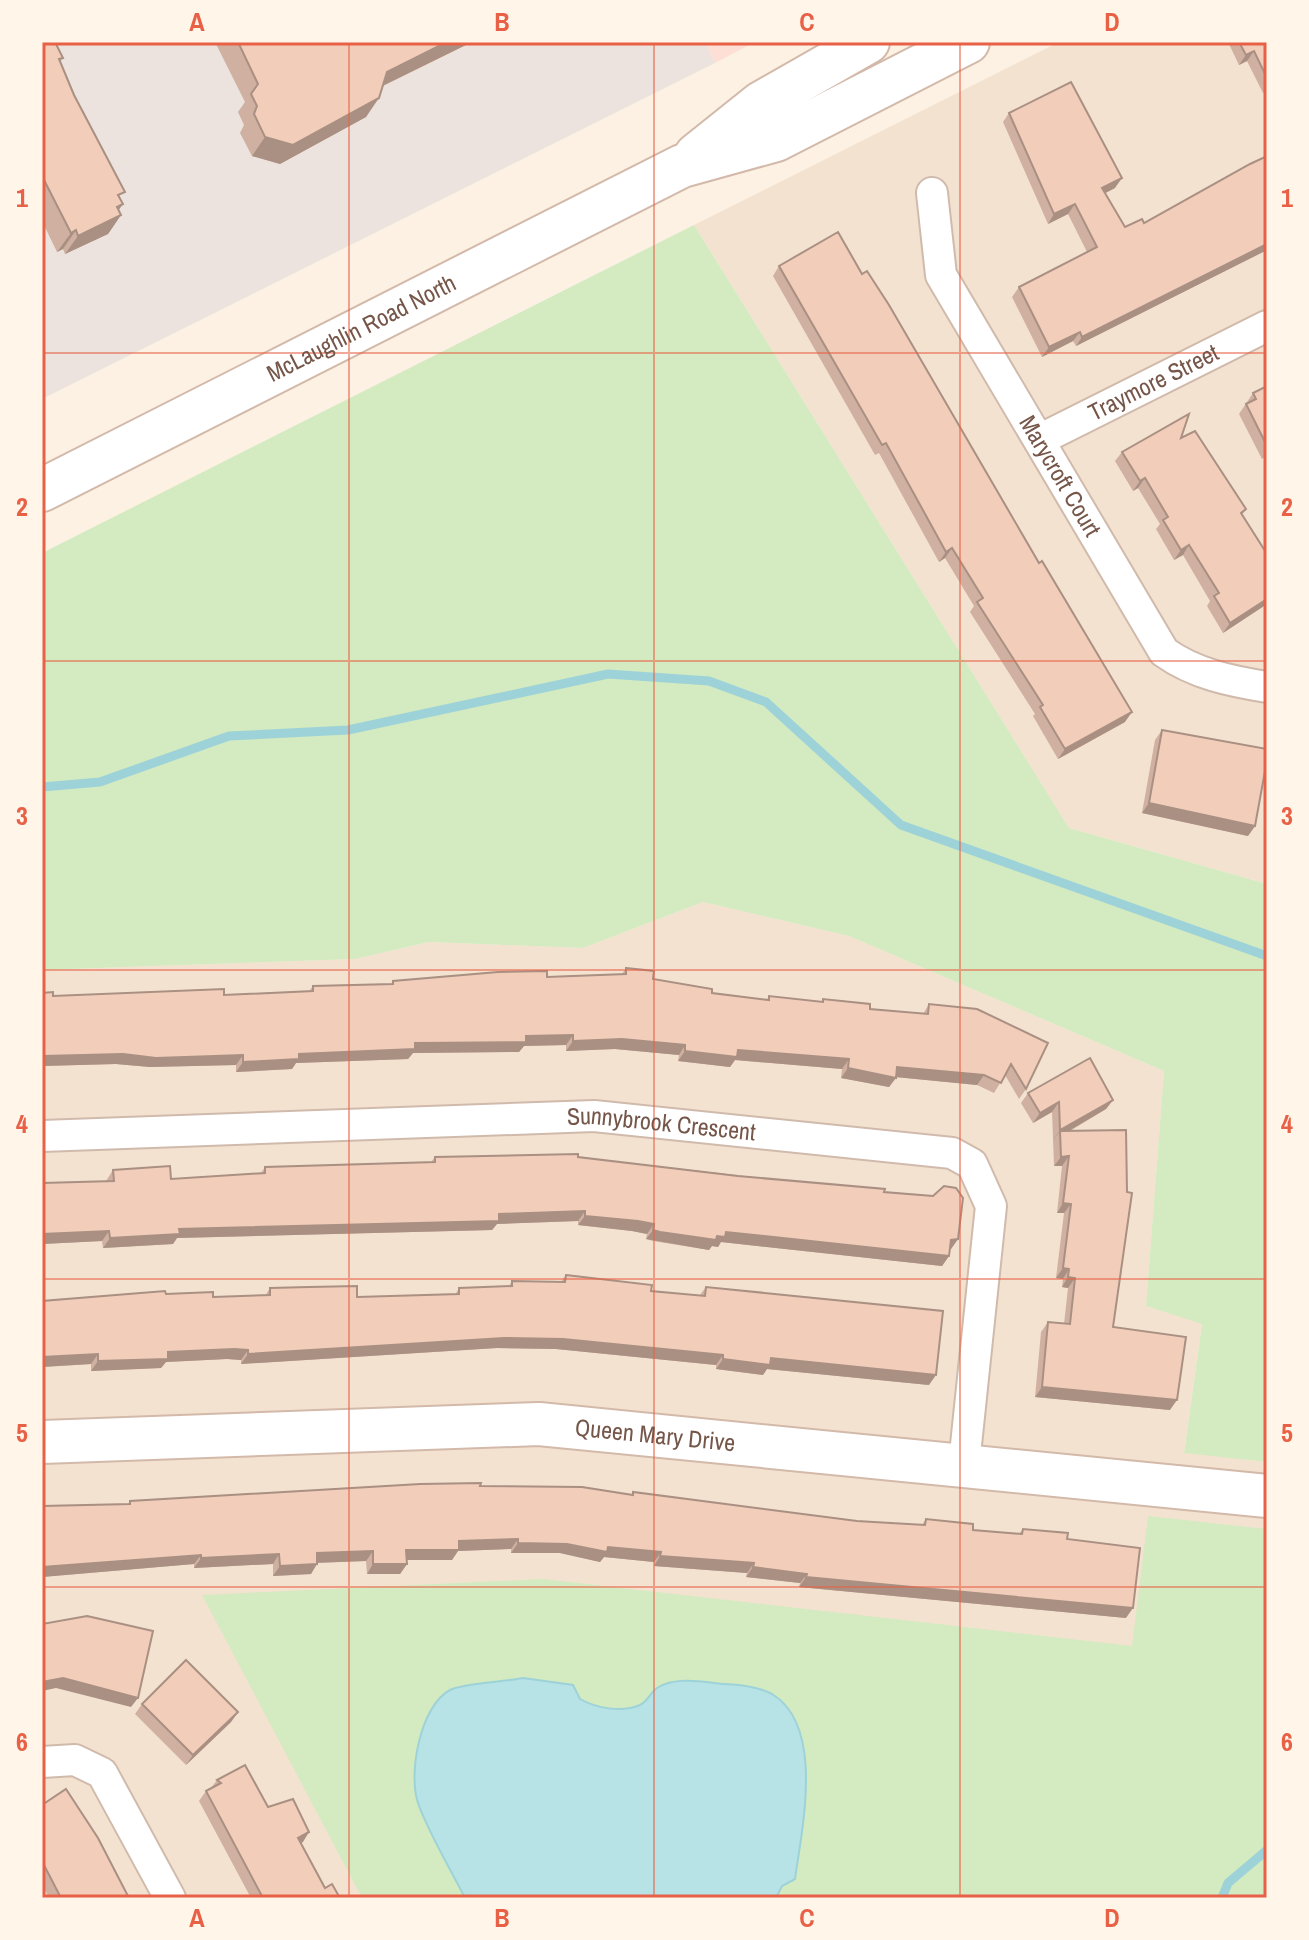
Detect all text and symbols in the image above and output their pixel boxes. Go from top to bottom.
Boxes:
text: A [189,4,205,39]
text: B [494,4,510,39]
text: C [799,4,815,39]
text: D [1104,4,1120,39]
text: 1 [16,180,28,215]
text: 1 [1281,180,1293,215]
street label: McLaughlin Road North [261,266,461,389]
street label: Traymore Street [1083,336,1224,428]
street label: Marycroft Court [1012,409,1109,542]
text: 2 [16,489,28,524]
text: 2 [1281,489,1293,524]
text: 3 [16,798,28,833]
text: 3 [1281,798,1293,833]
street label: Sunnybrook Crescent [566,1099,758,1148]
text: 4 [16,1106,28,1141]
text: 4 [1281,1106,1293,1141]
street label: Queen Mary Drive [574,1411,737,1458]
text: 5 [16,1415,28,1450]
text: 5 [1281,1415,1293,1450]
text: 6 [16,1724,28,1759]
text: 6 [1281,1724,1293,1759]
text: A [189,1900,205,1935]
text: B [494,1900,510,1935]
text: C [799,1900,815,1935]
text: D [1104,1900,1120,1935]

